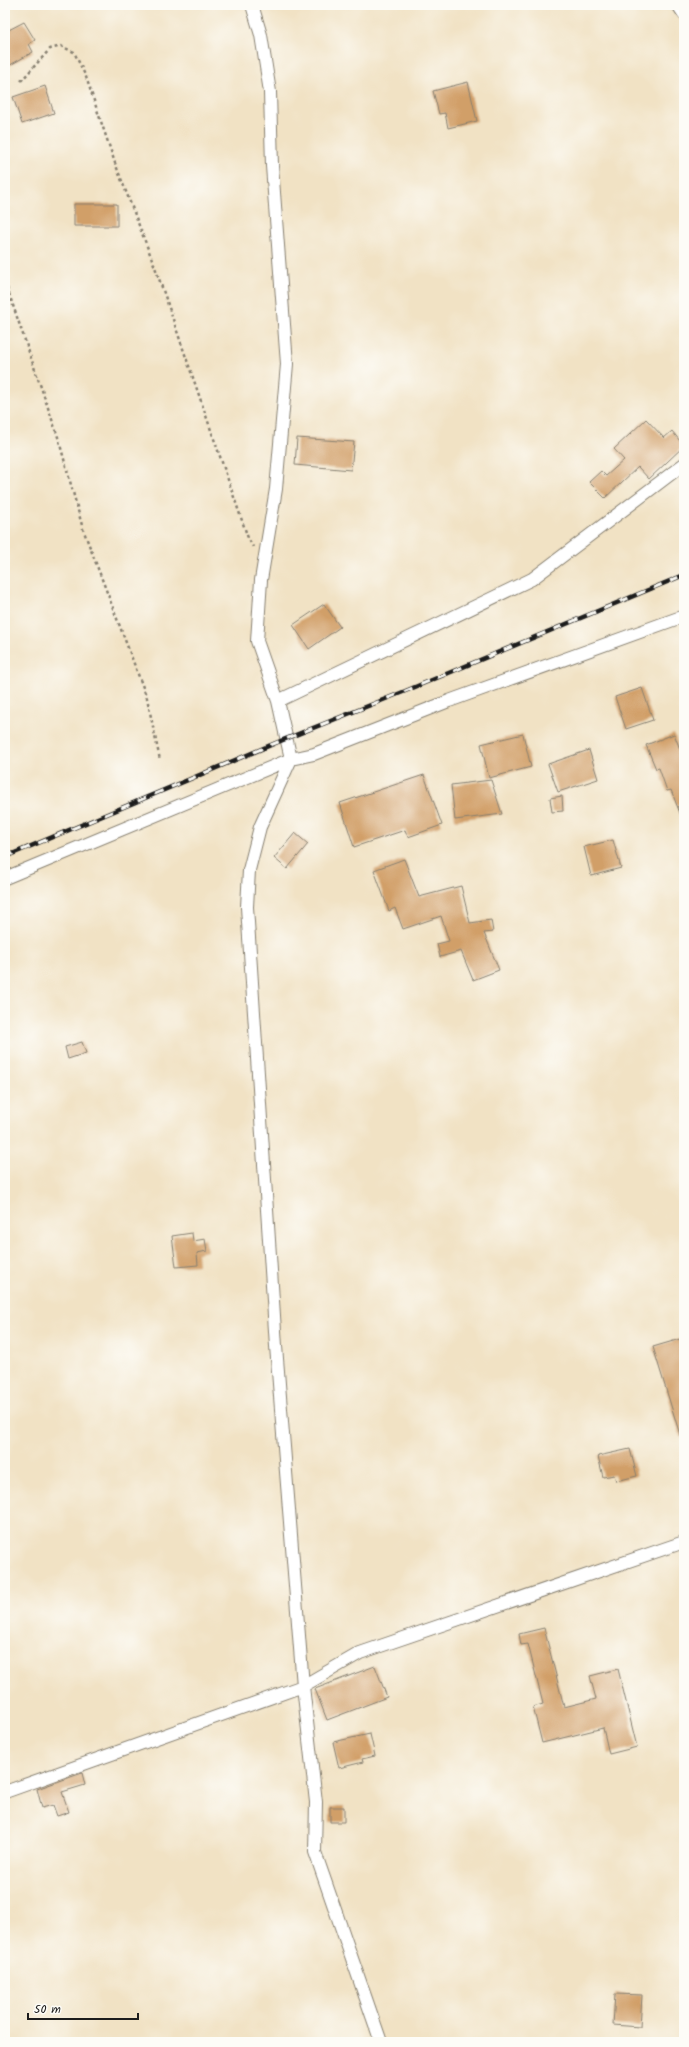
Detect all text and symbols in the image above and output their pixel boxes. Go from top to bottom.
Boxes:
scale bar [28,1995,138,2021]
text: 50 m [34,2000,61,2019]

